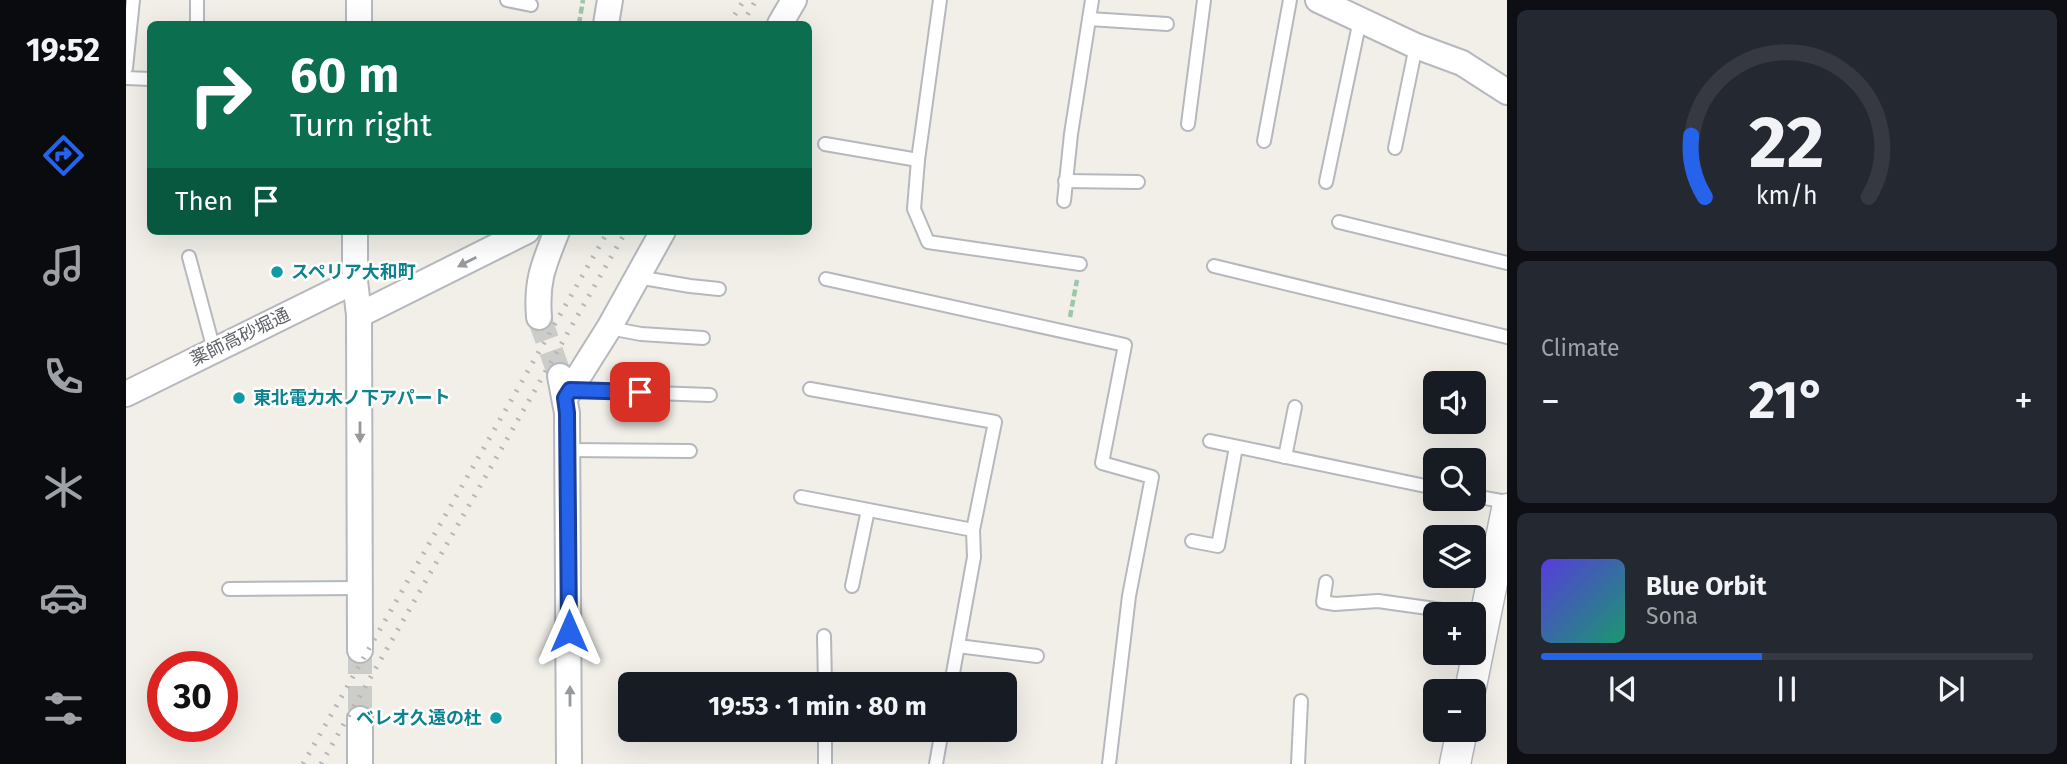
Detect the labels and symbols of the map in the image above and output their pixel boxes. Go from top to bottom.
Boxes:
one-way arrow [456,256,476,268]
place label: スペリア大和町 [291,261,416,283]
marker: スペリア大和町 [269,264,285,280]
street label: 薬師高砂堀通 [187,303,293,371]
pin [610,362,670,422]
place label: 東北電力木ノ下アパート [253,387,451,409]
marker: 東北電力木ノ下アパート [231,390,247,406]
one-way arrow [354,422,366,444]
position arrow [532,594,606,668]
speed limit sign: 30 [147,651,238,742]
one-way arrow [564,685,576,707]
place label: ベレオ久遠の杜 [356,707,482,729]
marker: ベレオ久遠の杜 [488,710,504,726]

